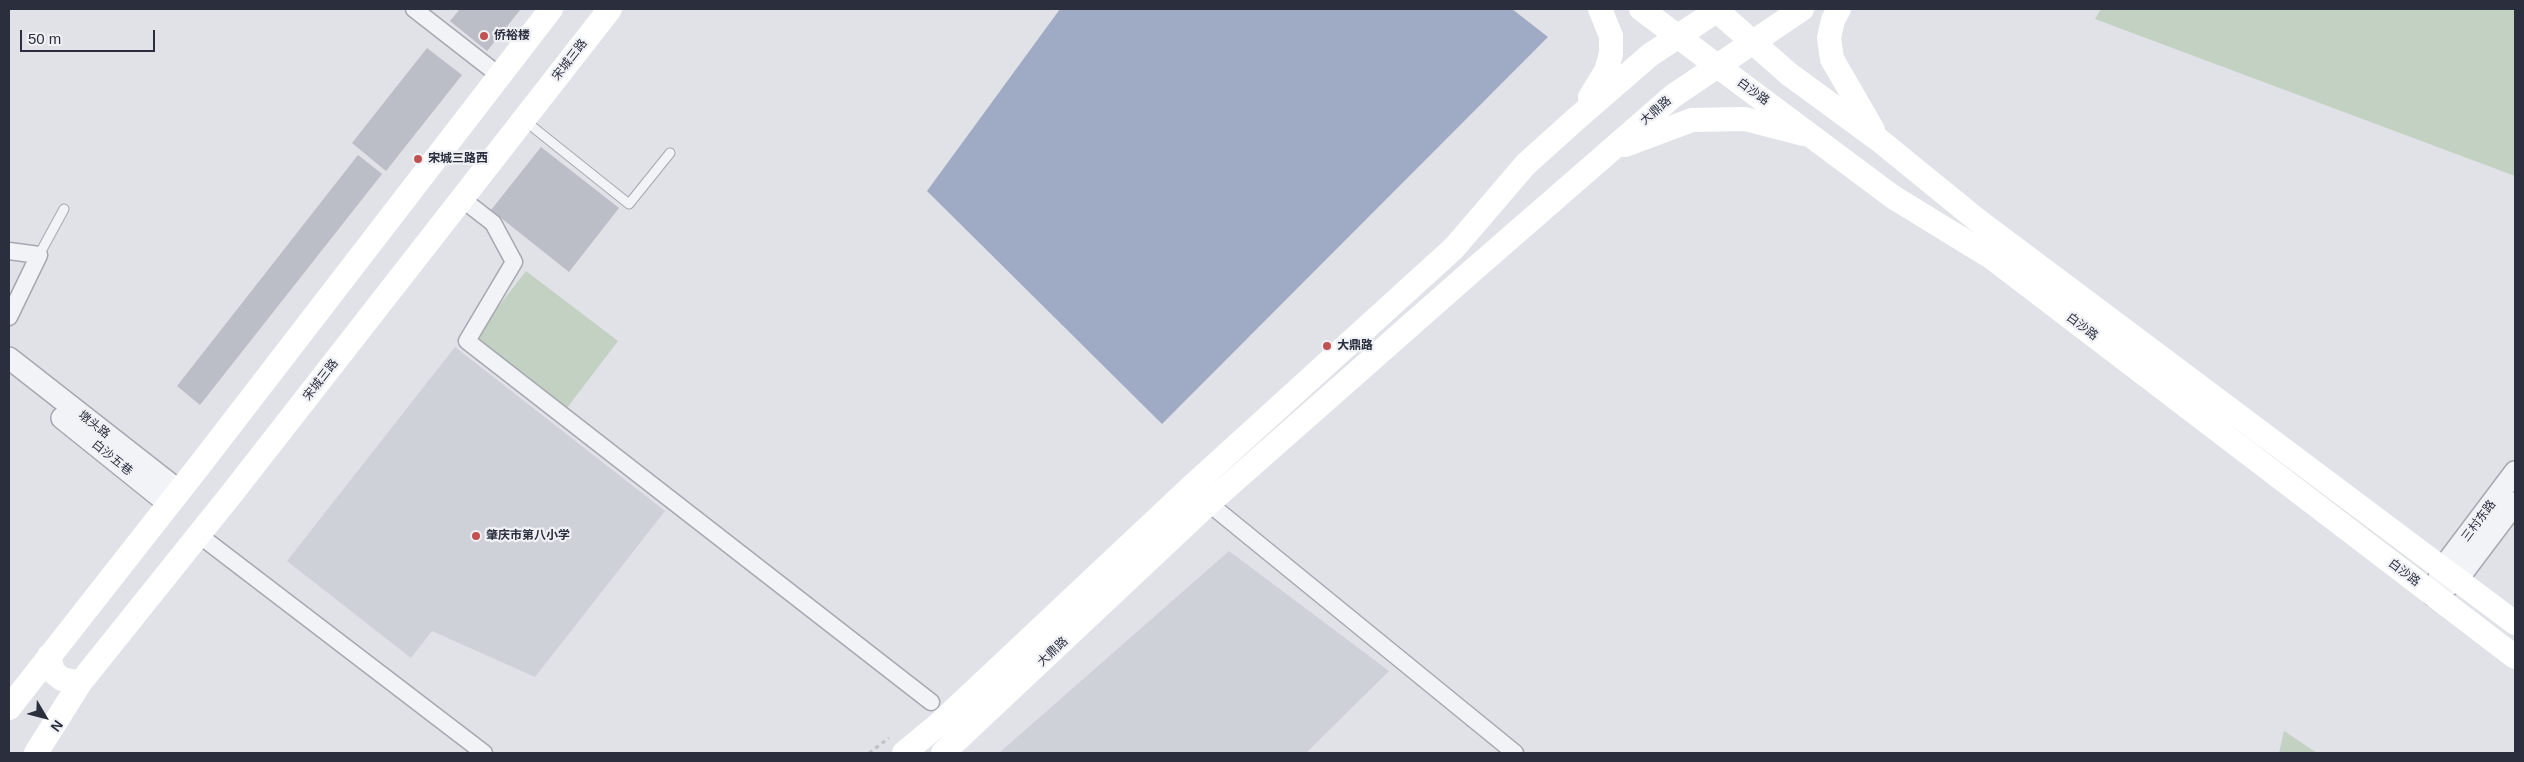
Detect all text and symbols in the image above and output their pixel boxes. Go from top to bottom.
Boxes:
scale bar [22,20,158,52]
place label: 侨裕楼 [494,29,530,43]
text: 50 m [28,30,61,47]
marker: 侨裕楼 [478,30,490,42]
street label: 宋城三路 [550,37,590,83]
street label: 白沙路 [1734,76,1772,108]
street label: 大鼎路 [1638,94,1674,128]
place label: 宋城三路西 [428,152,488,166]
marker: 宋城三路西 [412,153,424,165]
street label: 白沙路 [2063,310,2101,344]
place label: 大鼎路 [1337,339,1373,353]
marker: 大鼎路 [1321,340,1333,352]
street label: 宋城三路 [301,357,341,403]
street label: 墩头路 [75,408,113,442]
street label: 白沙五巷 [89,437,135,479]
street label: 三村东路 [2459,497,2499,545]
place label: 肇庆市第八小学 [486,529,570,543]
marker: 肇庆市第八小学 [470,530,482,542]
street label: 白沙路 [2385,556,2423,590]
street label: 大鼎路 [1035,634,1071,670]
north arrow [20,692,70,742]
text: N [48,717,66,735]

